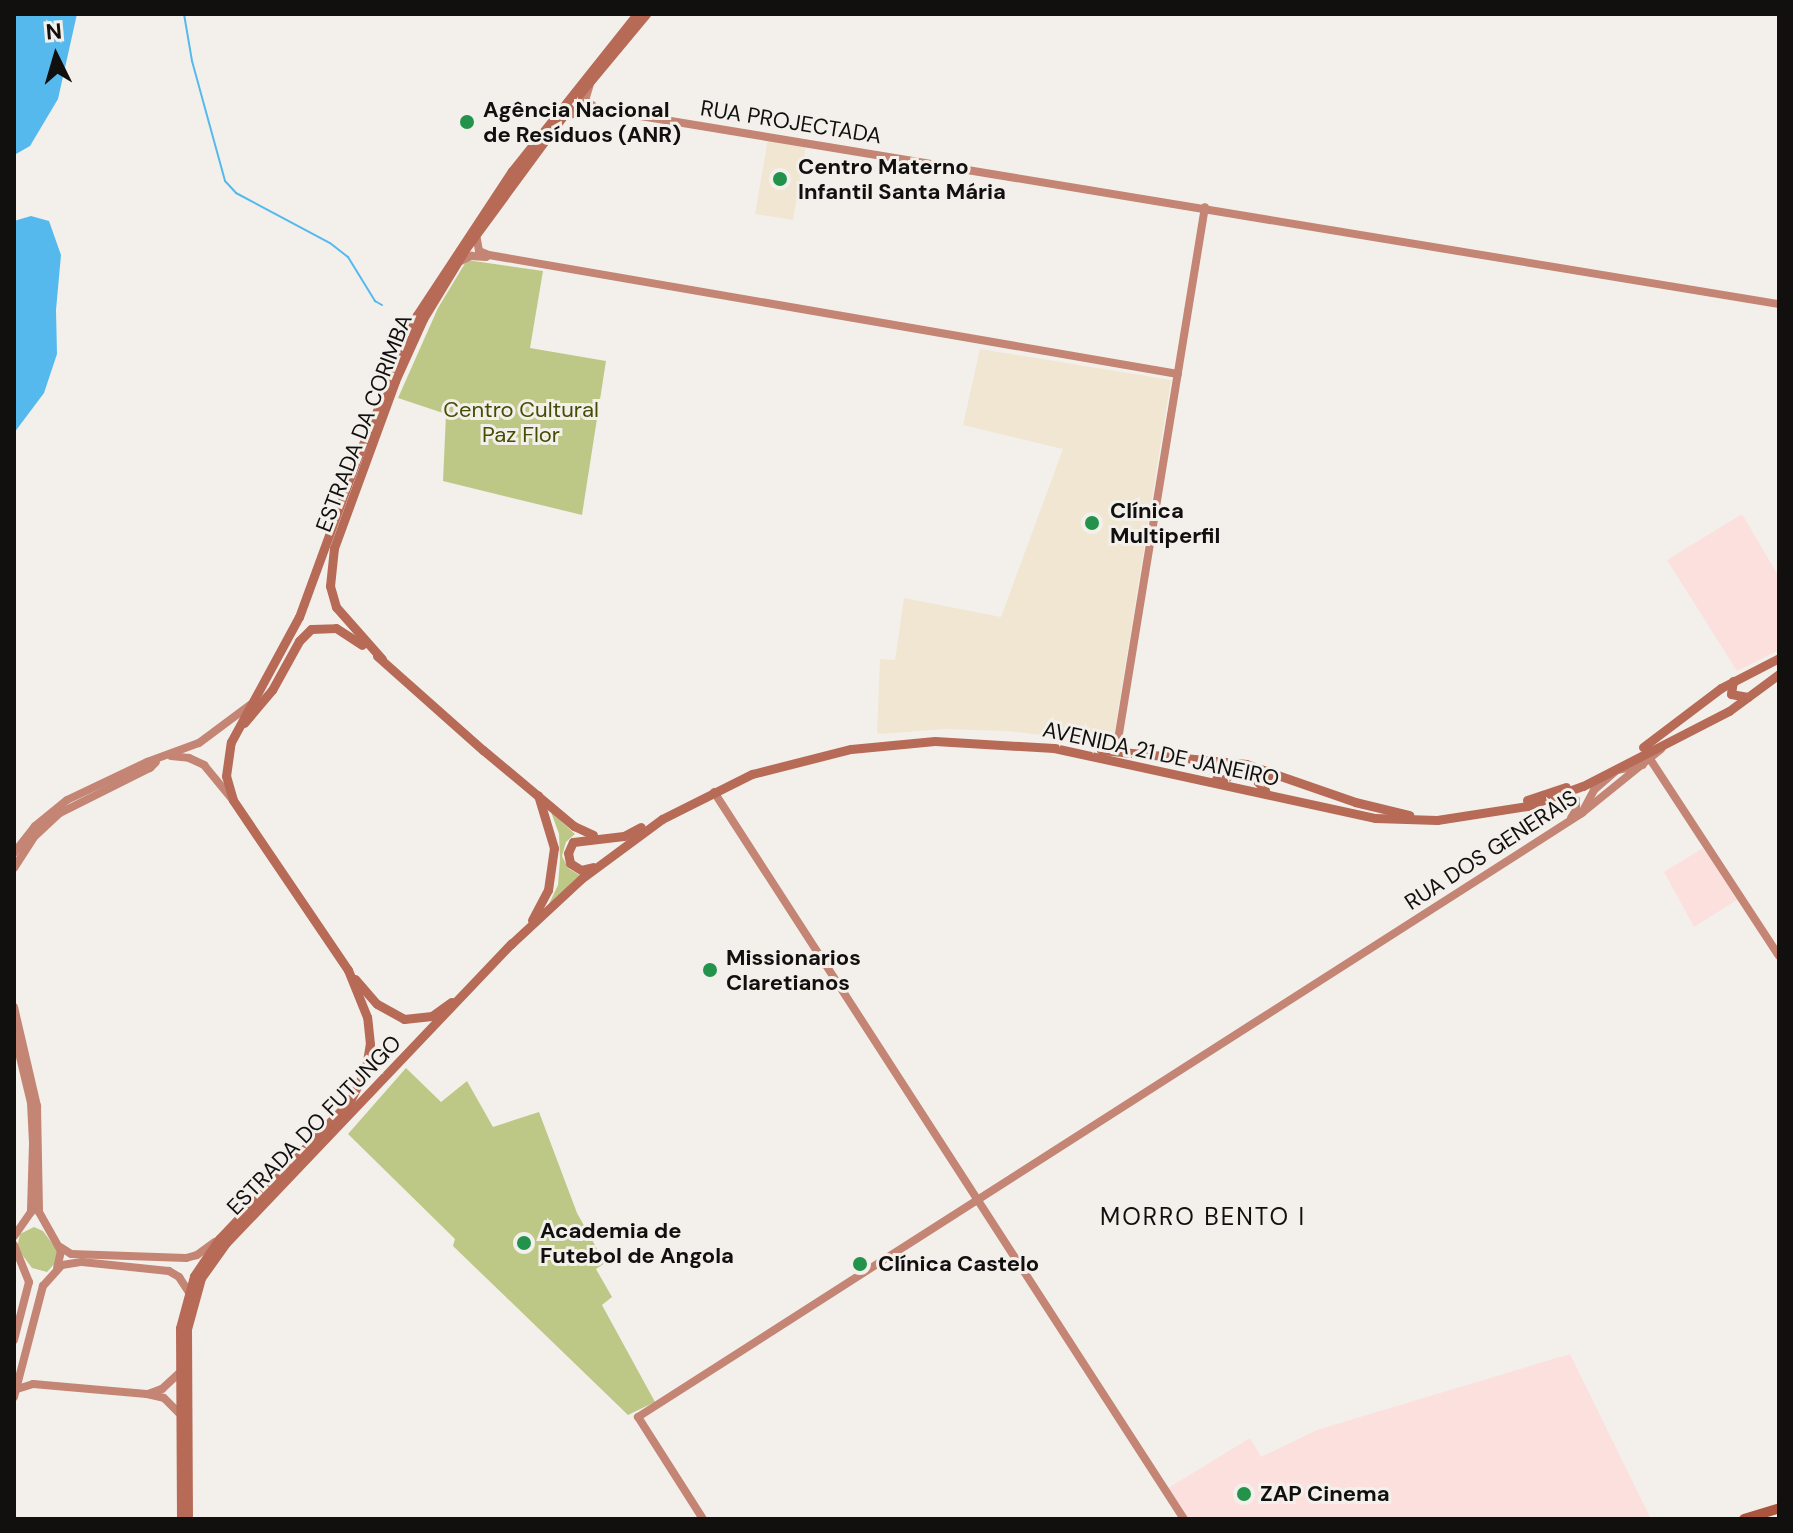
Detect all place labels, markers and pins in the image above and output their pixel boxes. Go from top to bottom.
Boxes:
place label: Agência Nacional de Resíduos (ANR) [483,96,681,148]
marker: Agência Nacional de Resíduos (ANR) [458,113,476,131]
place label: Centro Materno Infantil Santa Mária [798,153,1006,204]
marker: Centro Materno Infantil Santa Mária [769,168,791,190]
place label: Clínica Multiperfil [1110,497,1220,548]
marker: Clínica Multiperfil [1081,512,1103,534]
place label: Missionarios Claretianos [726,944,861,996]
marker: Missionarios Claretianos [701,961,719,979]
place label: Academia de Futebol de Angola [540,1217,734,1268]
marker: Academia de Futebol de Angola [515,1234,533,1252]
place label: Clínica Castelo [878,1251,1039,1277]
marker: Clínica Castelo [849,1253,871,1275]
place label: ZAP Cinema [1260,1481,1390,1507]
marker: ZAP Cinema [1235,1485,1253,1503]

